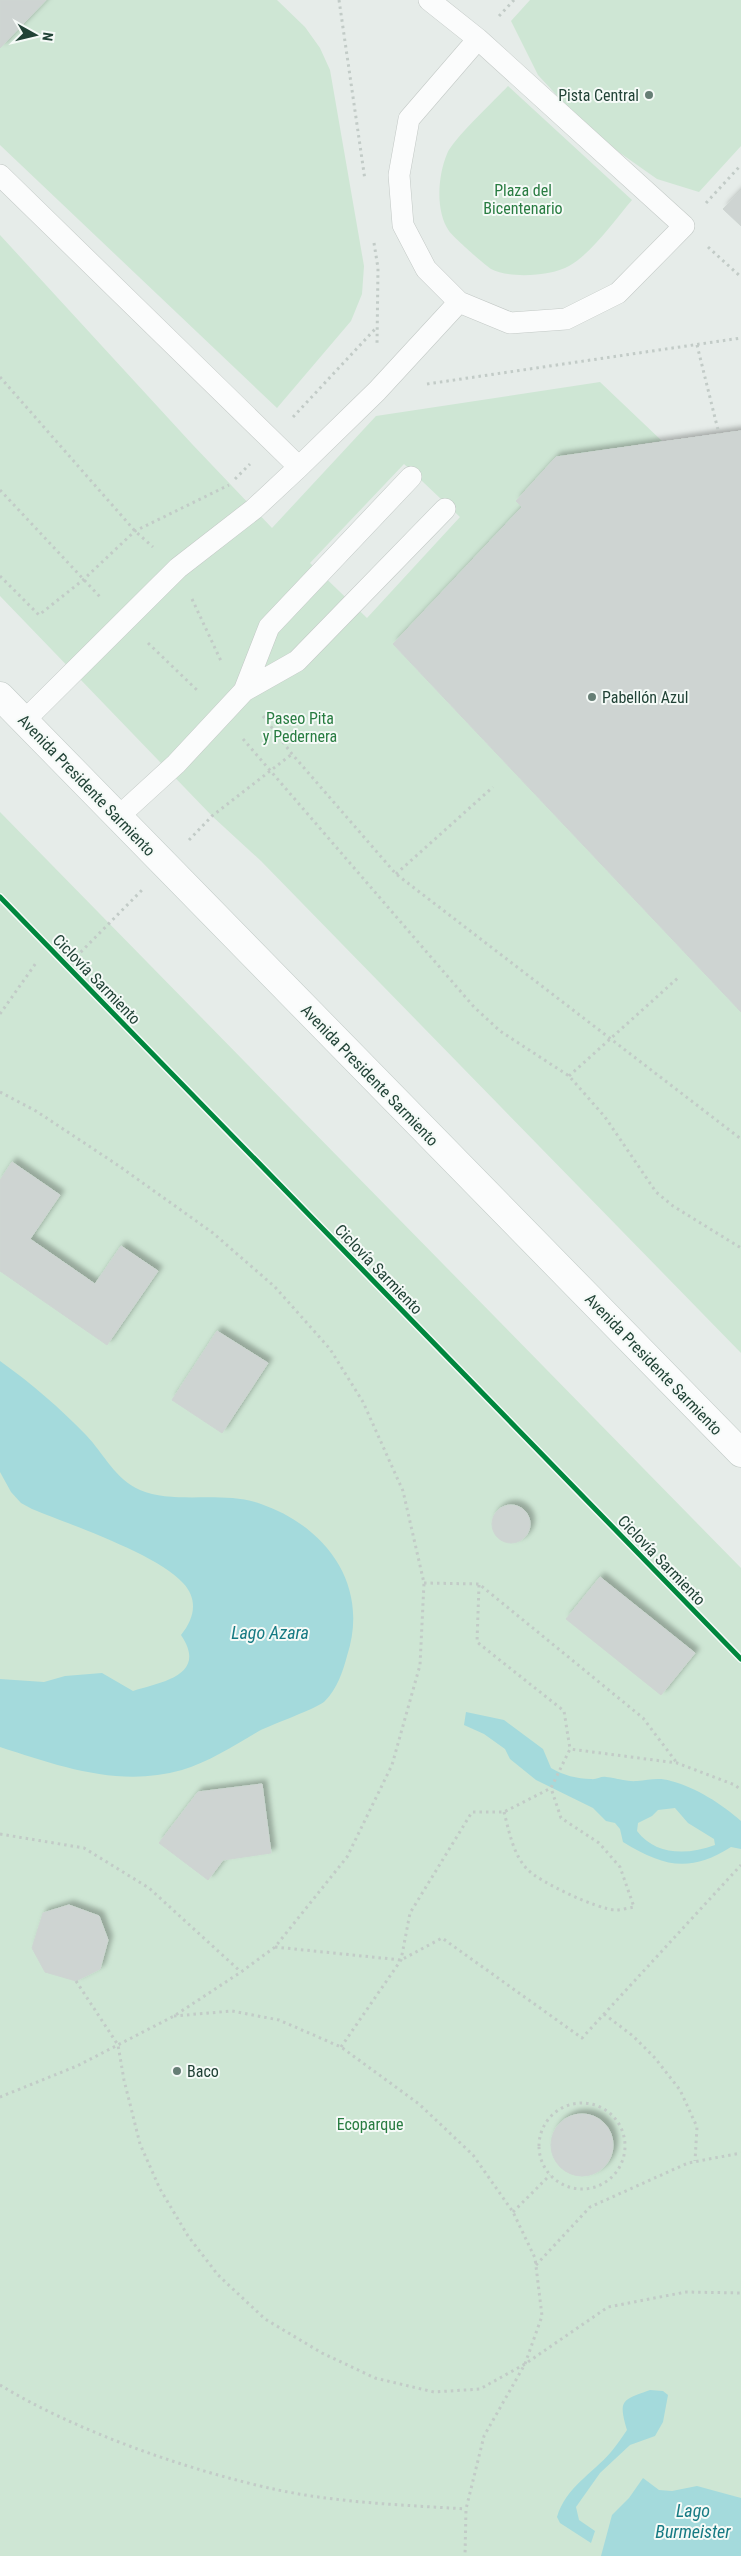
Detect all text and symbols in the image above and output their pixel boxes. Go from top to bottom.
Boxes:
north arrow [10,10,60,60]
text: N [39,31,56,42]
place label: Pista Central [558,86,639,105]
marker: Pista Central [643,89,655,101]
park label: Plaza del Bicentenario [483,181,563,218]
place label: Pabellón Azul [602,688,688,707]
marker: Pabellón Azul [586,691,598,703]
park label: Paseo Pita y Pedernera [263,709,337,746]
street label: Avenida Presidente Sarmiento [14,711,159,860]
street label: Ciclovía Sarmiento [49,930,144,1028]
street label: Avenida Presidente Sarmiento [297,1001,442,1150]
street label: Ciclovía Sarmiento [331,1220,426,1318]
street label: Avenida Presidente Sarmiento [581,1290,726,1439]
street label: Ciclovía Sarmiento [614,1511,709,1609]
water label: Lago Azara [231,1622,309,1643]
place label: Baco [187,2062,219,2081]
marker: Baco [171,2065,183,2077]
park label: Ecoparque [337,2115,403,2134]
water label: Lago Burmeister [655,2500,731,2542]

